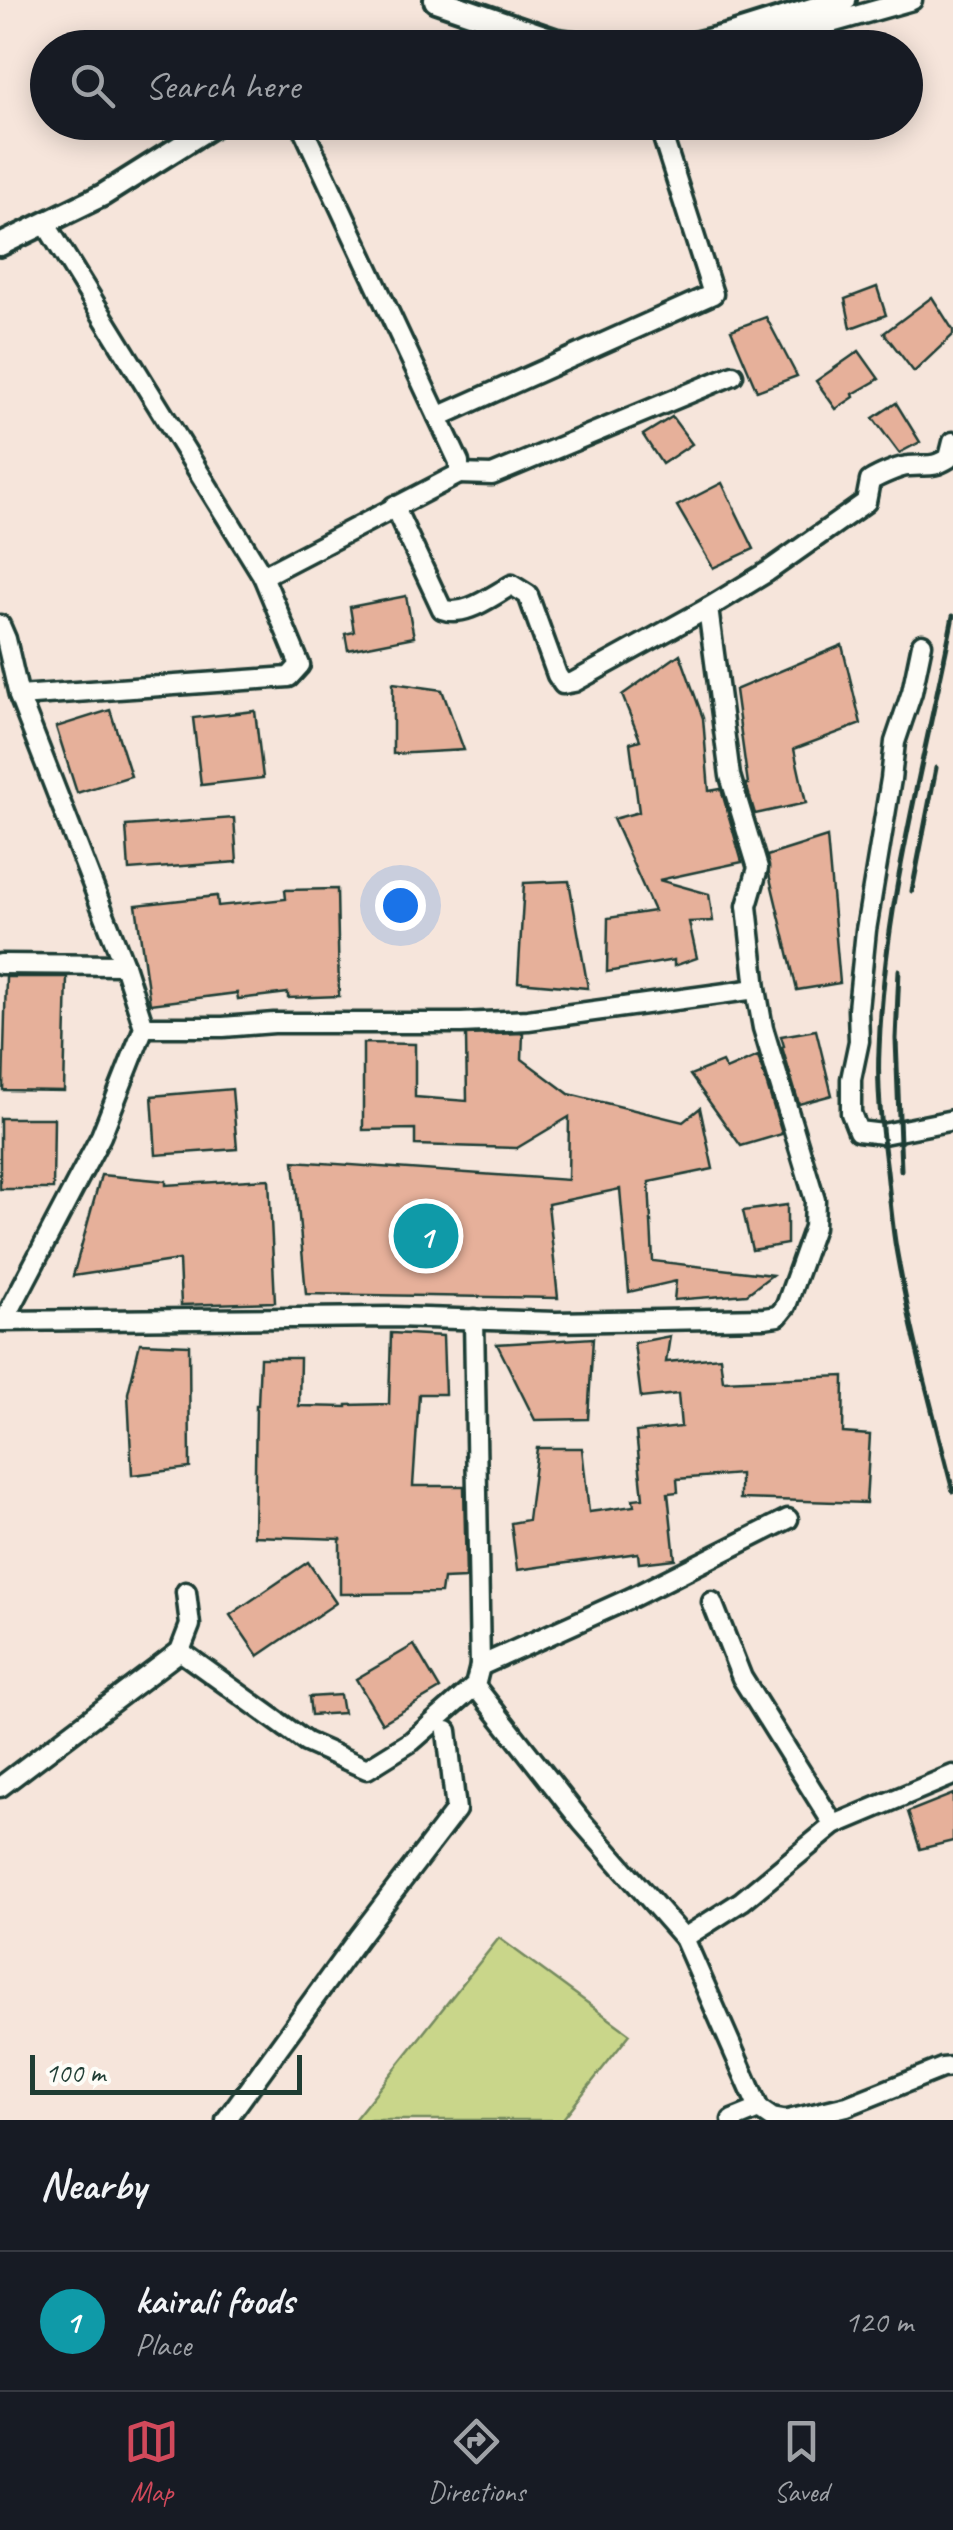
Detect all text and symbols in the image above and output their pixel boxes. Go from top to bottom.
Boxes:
search box [30,30,923,140]
icon: search [65,58,120,113]
text: Search here [145,62,300,109]
your location [375,880,426,931]
pin: 1 [394,1198,458,1274]
scale bar [30,2050,302,2094]
text: 100 m [45,2055,105,2090]
text: Nearby [40,2159,146,2212]
text: kairali foods [135,2277,294,2324]
text: 1 [65,2301,80,2342]
text: 120 m [844,2301,913,2342]
text: Place [135,2324,191,2365]
tab: Map [124,2414,179,2509]
tab: Directions [428,2414,525,2509]
tab: Saved [774,2414,829,2509]

